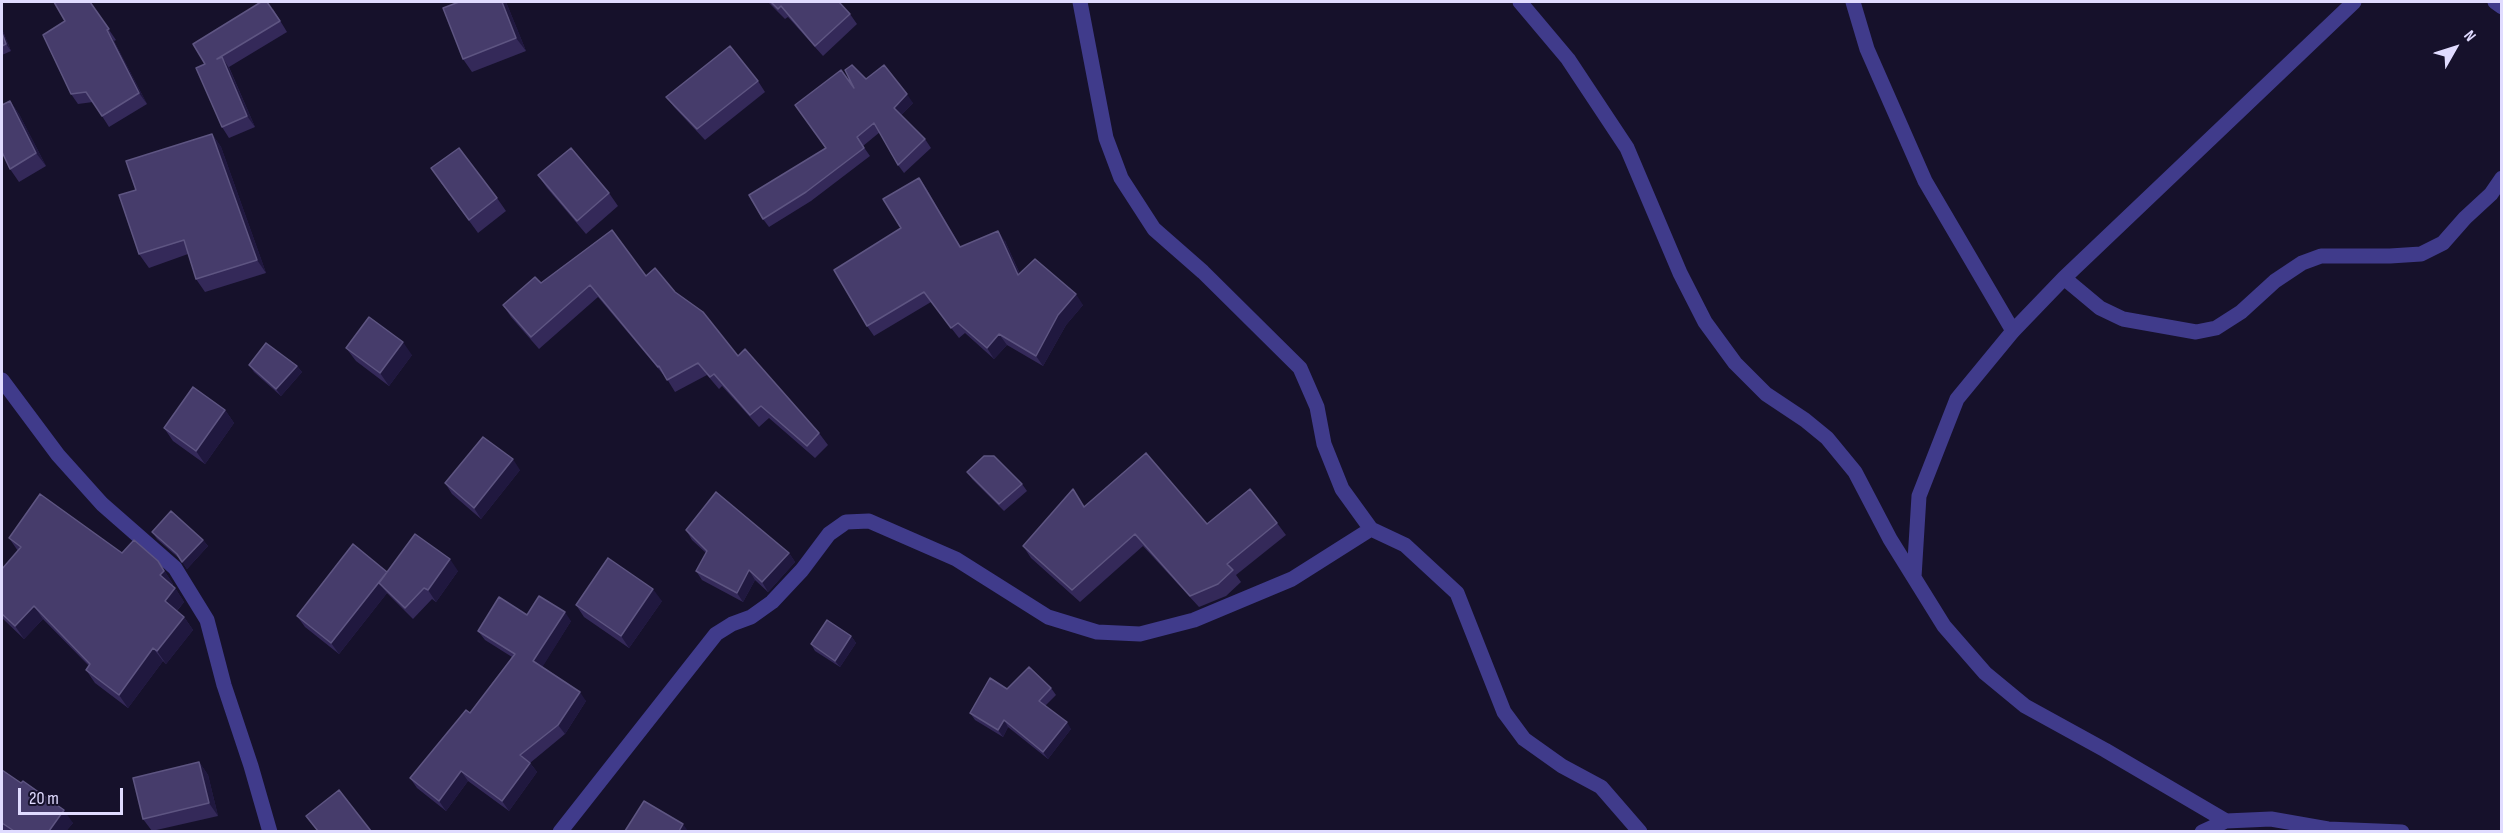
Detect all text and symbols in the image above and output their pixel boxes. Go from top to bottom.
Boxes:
north arrow [2425,18,2485,78]
text: N [2459,27,2479,46]
scale bar [21,776,126,814]
text: 20 m [29,788,59,809]

